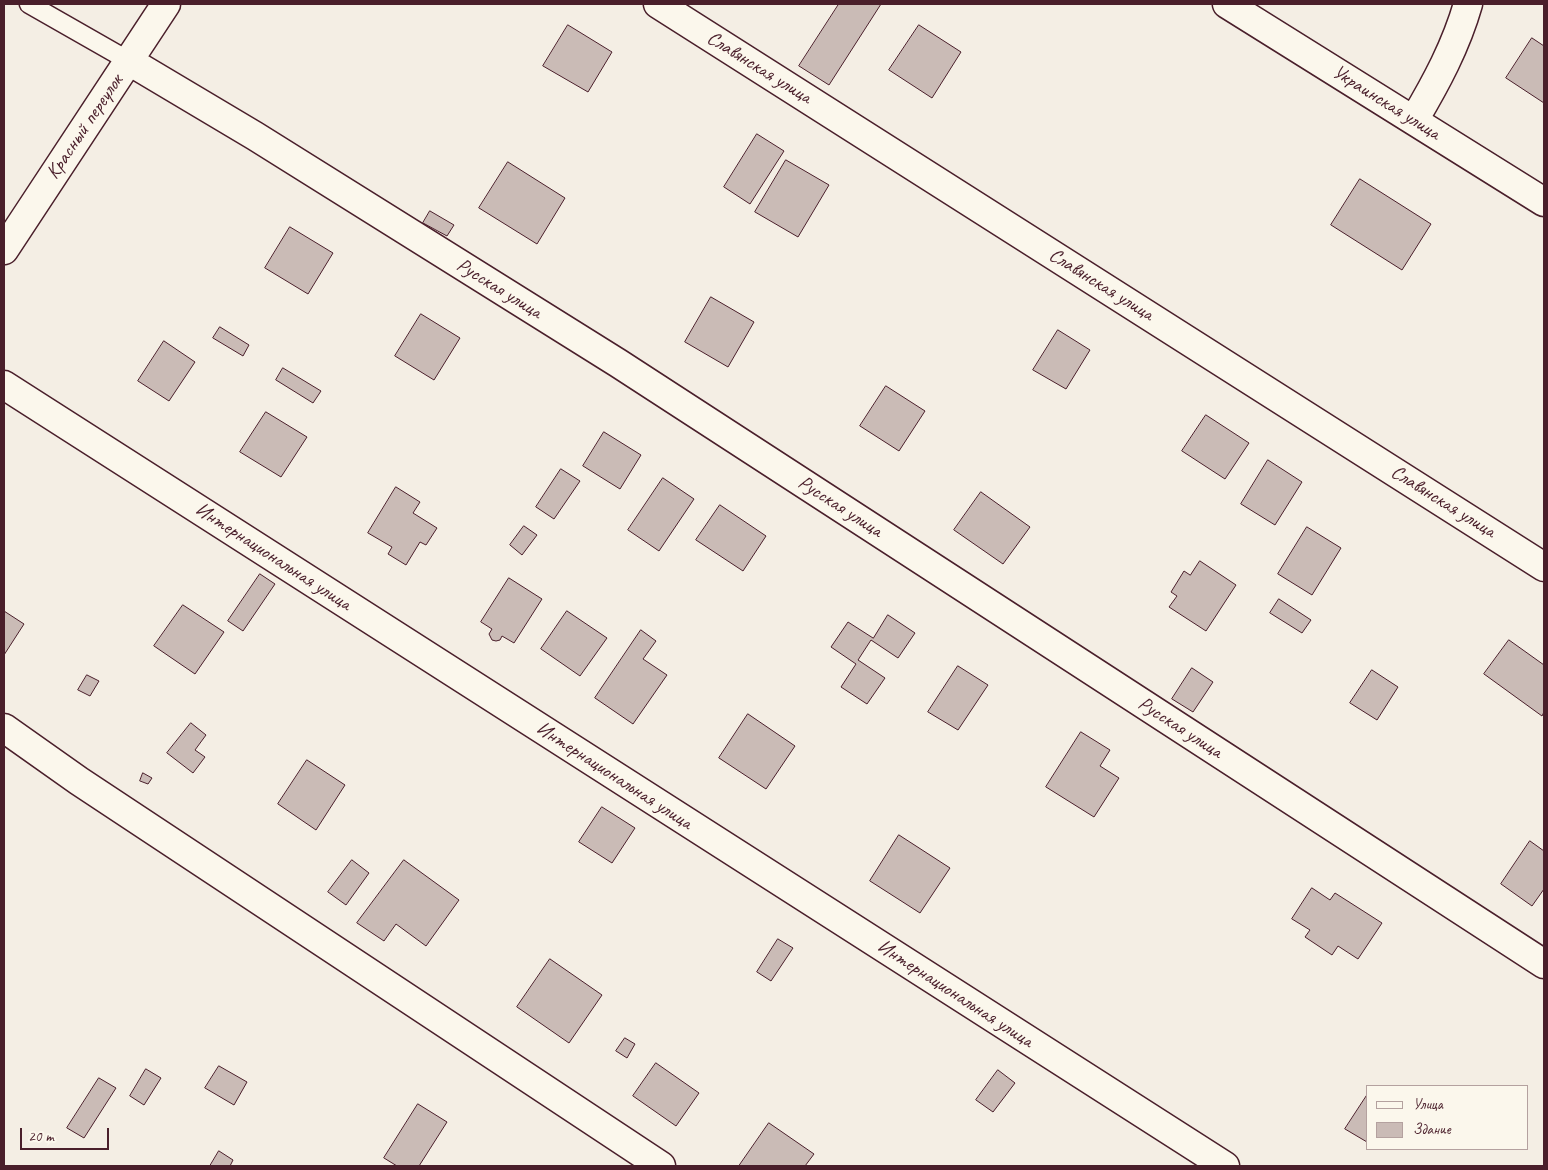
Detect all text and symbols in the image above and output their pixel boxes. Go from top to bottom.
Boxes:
street label: Славянская улица [702,26,816,110]
street label: Украинская улица [1328,60,1444,146]
street label: Красный переулок [41,70,129,184]
street label: Славянская улица [1044,243,1158,327]
street label: Русская улица [452,253,546,325]
street label: Славянская улица [1386,460,1500,544]
street label: Русская улица [793,471,887,543]
street label: Интернациональная улица [191,498,355,616]
street label: Русская улица [1133,692,1227,764]
street label: Интернациональная улица [532,717,696,835]
street label: Интернациональная улица [873,935,1037,1053]
legend [1366,1085,1528,1150]
text: Улица [1413,1095,1443,1114]
scale bar [22,1118,111,1150]
text: Здание [1413,1120,1451,1139]
text: 20 m [28,1127,54,1146]

